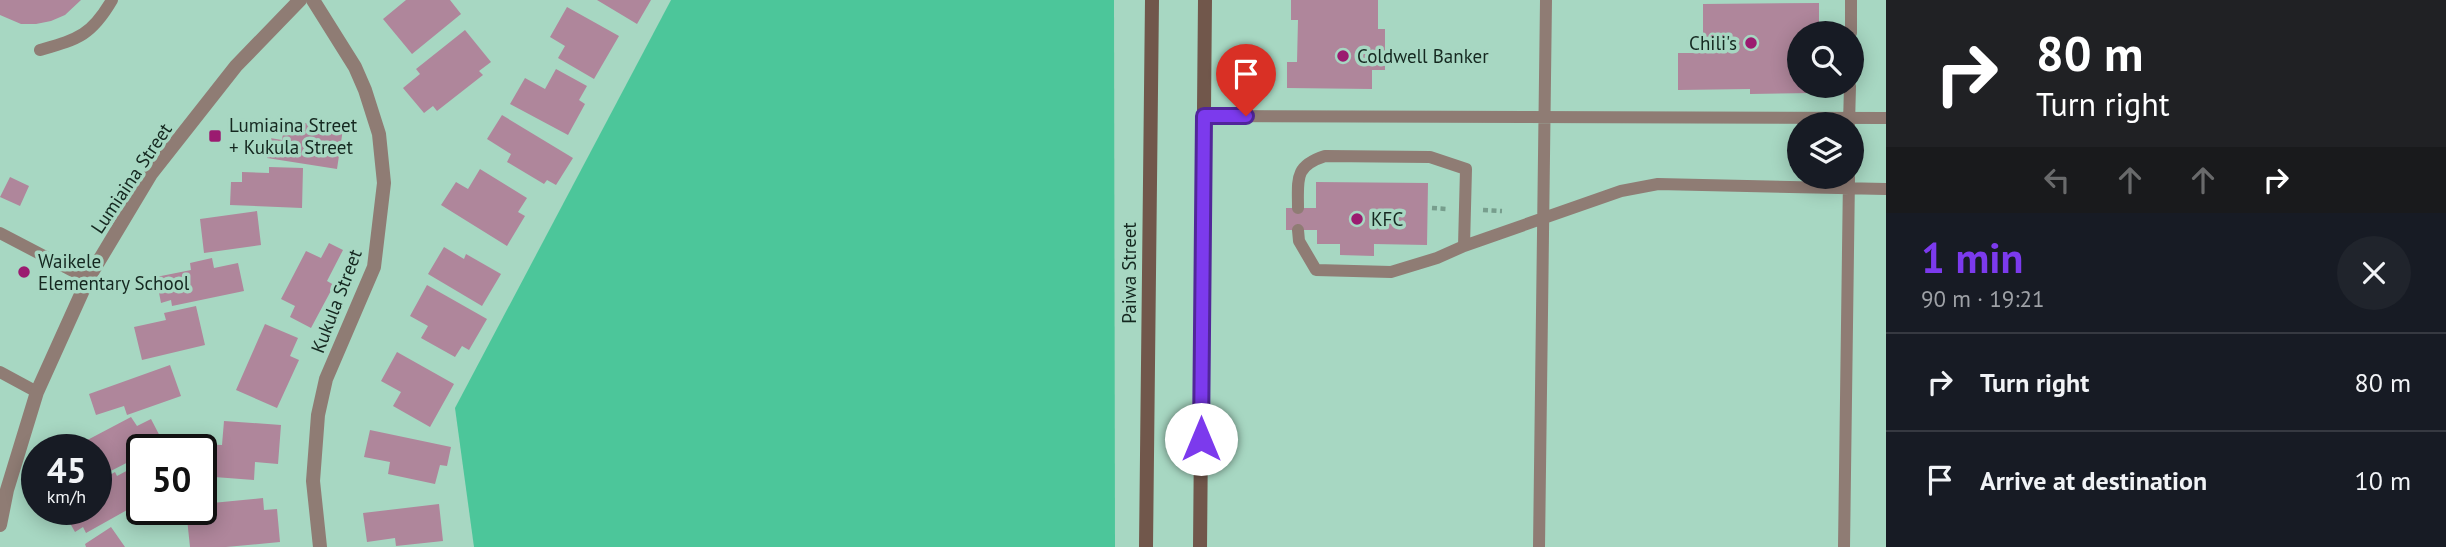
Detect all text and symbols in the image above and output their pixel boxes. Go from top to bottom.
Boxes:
map controls [1787,21,1864,189]
button: search [1787,21,1864,98]
text: 80 m [2036,21,2143,85]
icon: right [1921,28,2012,119]
place label: Chili's [1689,31,1737,55]
marker: Chili's [1743,35,1759,51]
pin [1216,44,1276,116]
place label: Coldwell Banker [1357,44,1489,68]
marker: Coldwell Banker [1335,48,1351,64]
icon: arrive [1227,55,1265,93]
text: Turn right [2036,83,2170,125]
button: layers [1787,112,1864,189]
place label: Lumiaina Street + Kukula Street [229,113,358,159]
street label: Lumiaina Street [85,118,177,238]
marker: Lumiaina Street + Kukula Street [207,128,223,144]
icon: left [2038,161,2076,199]
icon: ahead [2111,161,2149,199]
icon: ahead [2184,161,2222,199]
icon: right [2257,161,2295,199]
place label: KFC [1371,207,1403,231]
marker: KFC [1349,211,1365,227]
street label: Paiwa Street [1117,222,1141,324]
text: 1 min [1921,230,2023,285]
button: close [2337,236,2411,310]
street label: Kukula Street [305,245,367,356]
place label: Waikele Elementary School [38,249,190,295]
marker: Waikele Elementary School [16,264,32,280]
text: 90 m · 19:21 [1921,284,2045,313]
icon: right [1921,363,1959,401]
text: Turn right [1980,366,2089,399]
text: 80 m [2355,366,2411,399]
position arrow [1164,402,1238,476]
speed limit sign: 50 [126,434,217,525]
text: 45 [47,447,86,493]
icon: arrive [1921,461,1959,499]
text: Arrive at destination [1980,464,2207,497]
text: 10 m [2355,464,2411,497]
text: km/h [47,485,86,508]

